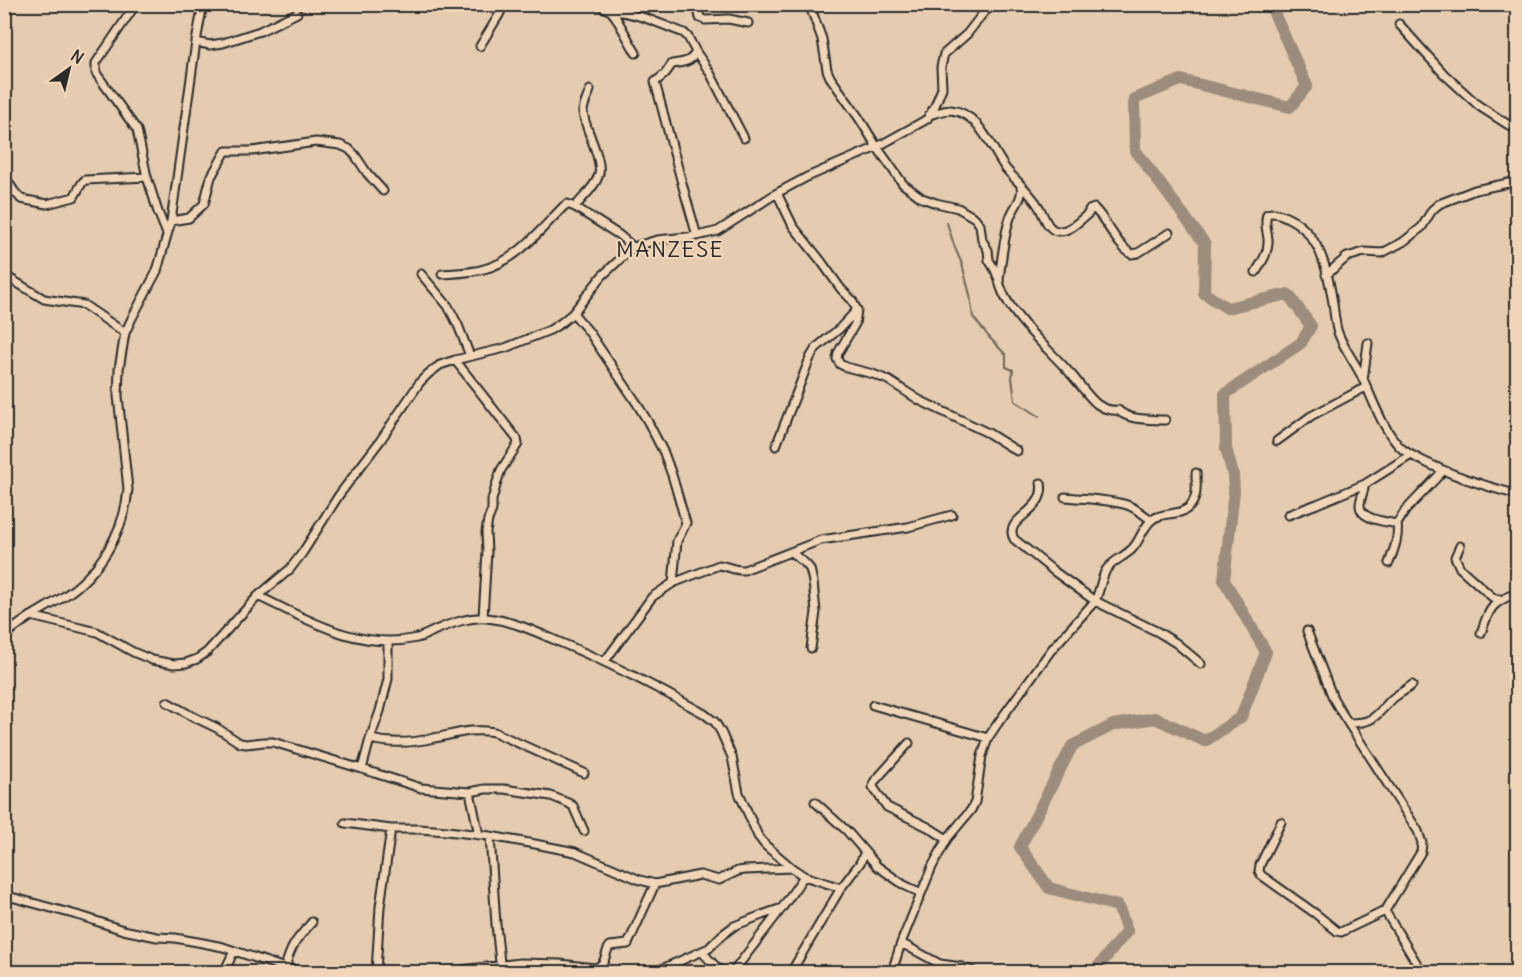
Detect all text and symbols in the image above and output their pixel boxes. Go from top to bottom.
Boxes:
north arrow [39,39,99,99]
text: N [67,45,88,68]
district label: MANZESE [616,235,724,263]

